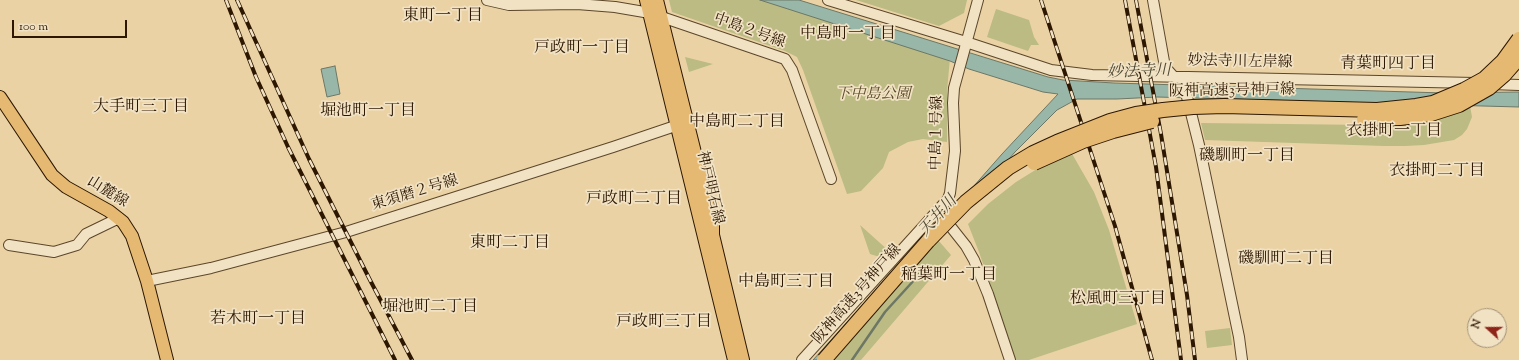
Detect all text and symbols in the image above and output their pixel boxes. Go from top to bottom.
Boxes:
district label: 東町一丁目 [403,7,483,27]
street label: 中島２号線 [711,11,787,53]
scale bar [14,12,129,38]
text: 100 m [19,18,48,36]
district label: 中島町一丁目 [800,25,896,45]
district label: 戸政町一丁目 [534,39,630,59]
street label: 妙法寺川左岸線 [1187,53,1293,73]
district label: 青葉町四丁目 [1340,55,1436,75]
water label: 妙法寺川 [1107,62,1171,84]
street label: 阪神高速3号神戸線 [1169,82,1295,102]
park label: 下中島公園 [836,86,910,104]
street label: 中島１号線 [928,95,948,171]
district label: 大手町三丁目 [93,98,189,118]
district label: 堀池町一丁目 [320,102,416,122]
district label: 中島町二丁目 [689,113,785,133]
district label: 衣掛町一丁目 [1346,122,1442,142]
district label: 磯馴町一丁目 [1199,147,1295,167]
street label: 神戸明石線 [692,149,726,227]
district label: 衣掛町二丁目 [1389,162,1485,182]
street label: 東須磨２号線 [369,172,461,216]
street label: 山麓線 [83,173,131,213]
district label: 戸政町二丁目 [586,190,682,210]
water label: 天井川 [916,193,962,241]
district label: 東町二丁目 [470,234,550,254]
street label: 阪神高速3号神戸線 [810,242,906,348]
district label: 磯馴町二丁目 [1238,250,1334,270]
district label: 稲葉町一丁目 [901,266,997,286]
district label: 中島町三丁目 [738,273,834,293]
district label: 松風町三丁目 [1070,290,1166,310]
district label: 堀池町二丁目 [382,298,478,318]
north arrow [1467,308,1507,348]
district label: 若木町一丁目 [210,310,306,330]
district label: 戸政町三丁目 [616,313,712,333]
text: N [1468,317,1486,331]

